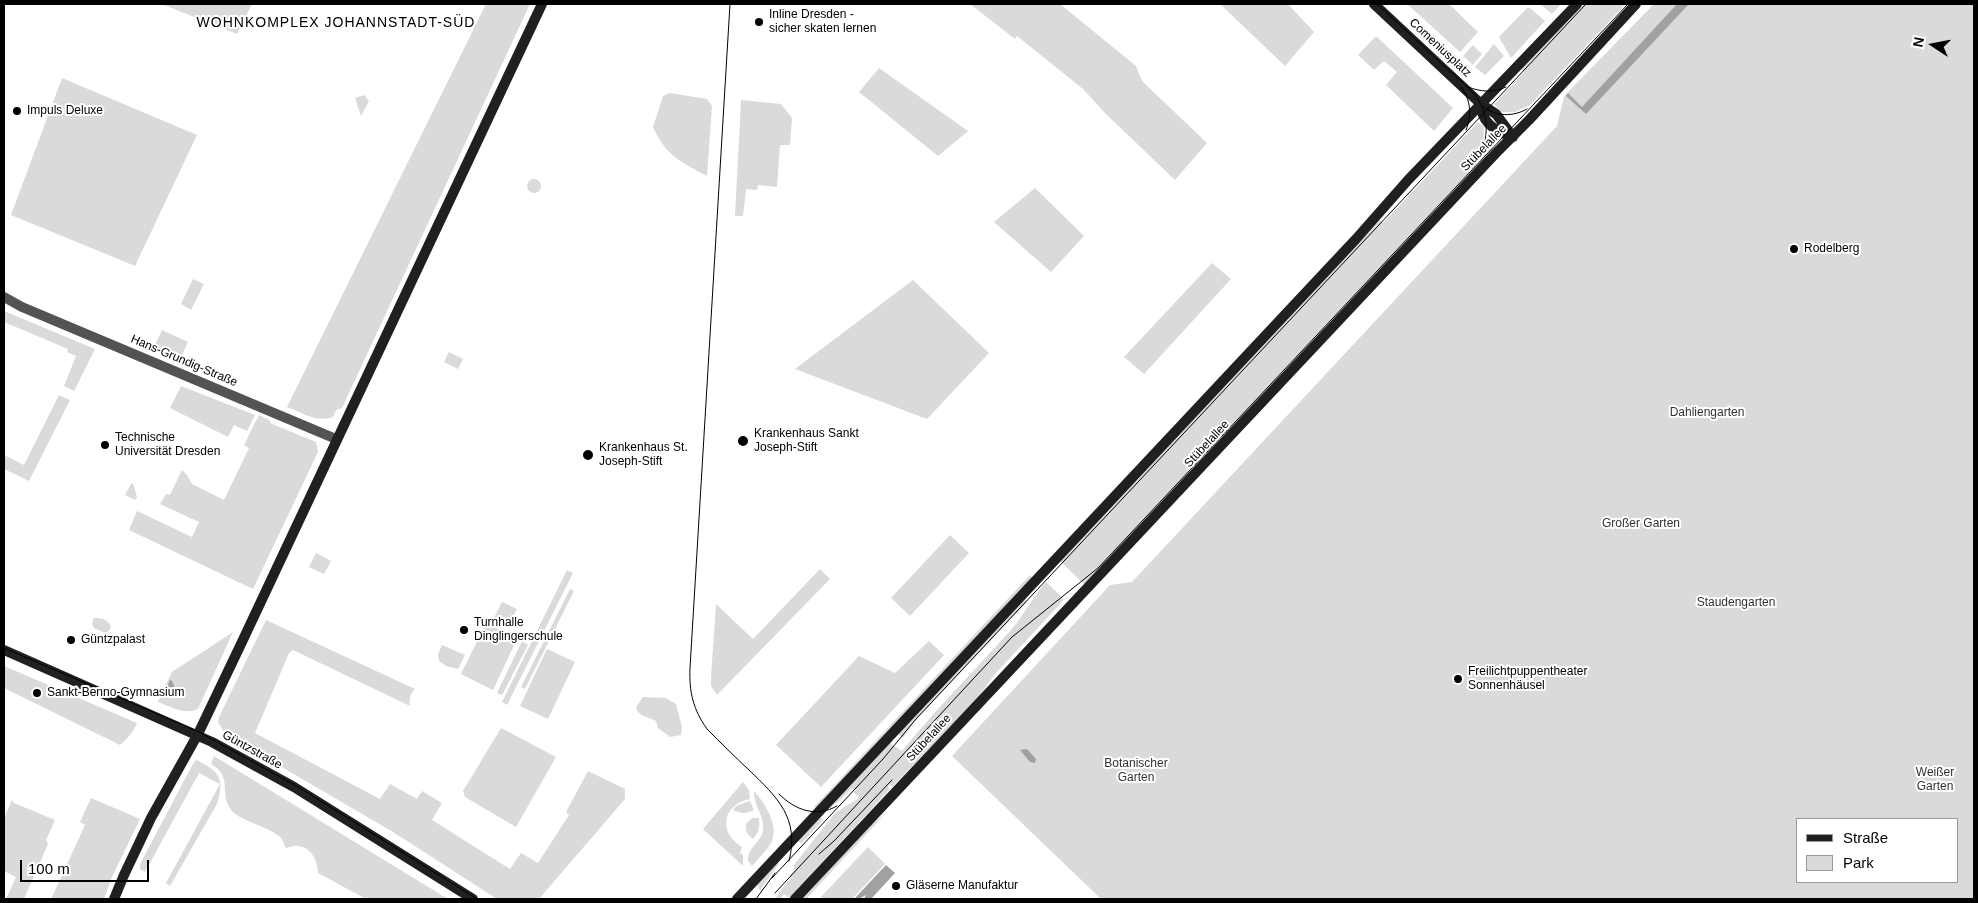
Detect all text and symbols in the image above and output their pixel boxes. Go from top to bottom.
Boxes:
place label: Inline Dresden - sicher skaten lernen [769,8,876,36]
district label: WOHNKOMPLEX JOHANNSTADT-SÜD [193,15,479,31]
marker: Inline Dresden - sicher skaten lernen [753,16,765,28]
street label: Comeniusplatz [1406,16,1474,80]
north arrow [1908,20,1958,70]
text: N [1909,36,1927,49]
place label: Impuls Deluxe [27,104,103,118]
marker: Impuls Deluxe [11,105,23,117]
street label: Stübelallee [1458,122,1510,174]
place label: Rodelberg [1804,242,1859,256]
marker: Rodelberg [1788,243,1800,255]
street label: Hans-Grundig-Straße [128,332,240,390]
park label: Dahliengarten [1670,406,1744,420]
street label: Stübelallee [1181,417,1233,471]
place label: Krankenhaus Sankt Joseph-Stift [754,427,859,455]
place label: Technische Universität Dresden [115,431,220,459]
marker: Krankenhaus Sankt Joseph-Stift [736,434,750,448]
marker: Technische Universität Dresden [99,439,111,451]
place label: Krankenhaus St. Joseph-Stift [599,441,688,469]
marker: Krankenhaus St. Joseph-Stift [581,448,595,462]
park label: Großer Garten [1602,517,1680,531]
park label: Staudengarten [1697,596,1775,610]
place label: Turnhalle Dinglingerschule [474,616,563,644]
marker: Turnhalle Dinglingerschule [458,624,470,636]
place label: Güntzpalast [81,633,145,647]
marker: Güntzpalast [65,634,77,646]
place label: Freilichtpuppentheater Sonnenhäusel [1468,665,1587,693]
marker: Freilichtpuppentheater Sonnenhäusel [1452,673,1464,685]
place label: Sankt-Benno-Gymnasium [47,686,184,700]
marker: Sankt-Benno-Gymnasium [31,687,43,699]
street label: Stübelallee [903,711,955,765]
street label: Güntzstraße [220,728,284,772]
park label: Botanischer Garten [1104,757,1168,785]
park label: Weißer Garten [1916,766,1954,794]
legend [1796,818,1958,883]
text: Straße [1843,829,1888,846]
scale bar [22,850,151,882]
text: Park [1843,854,1874,871]
text: 100 m [28,860,70,877]
place label: Gläserne Manufaktur [906,879,1018,893]
marker: Gläserne Manufaktur [890,880,902,892]

